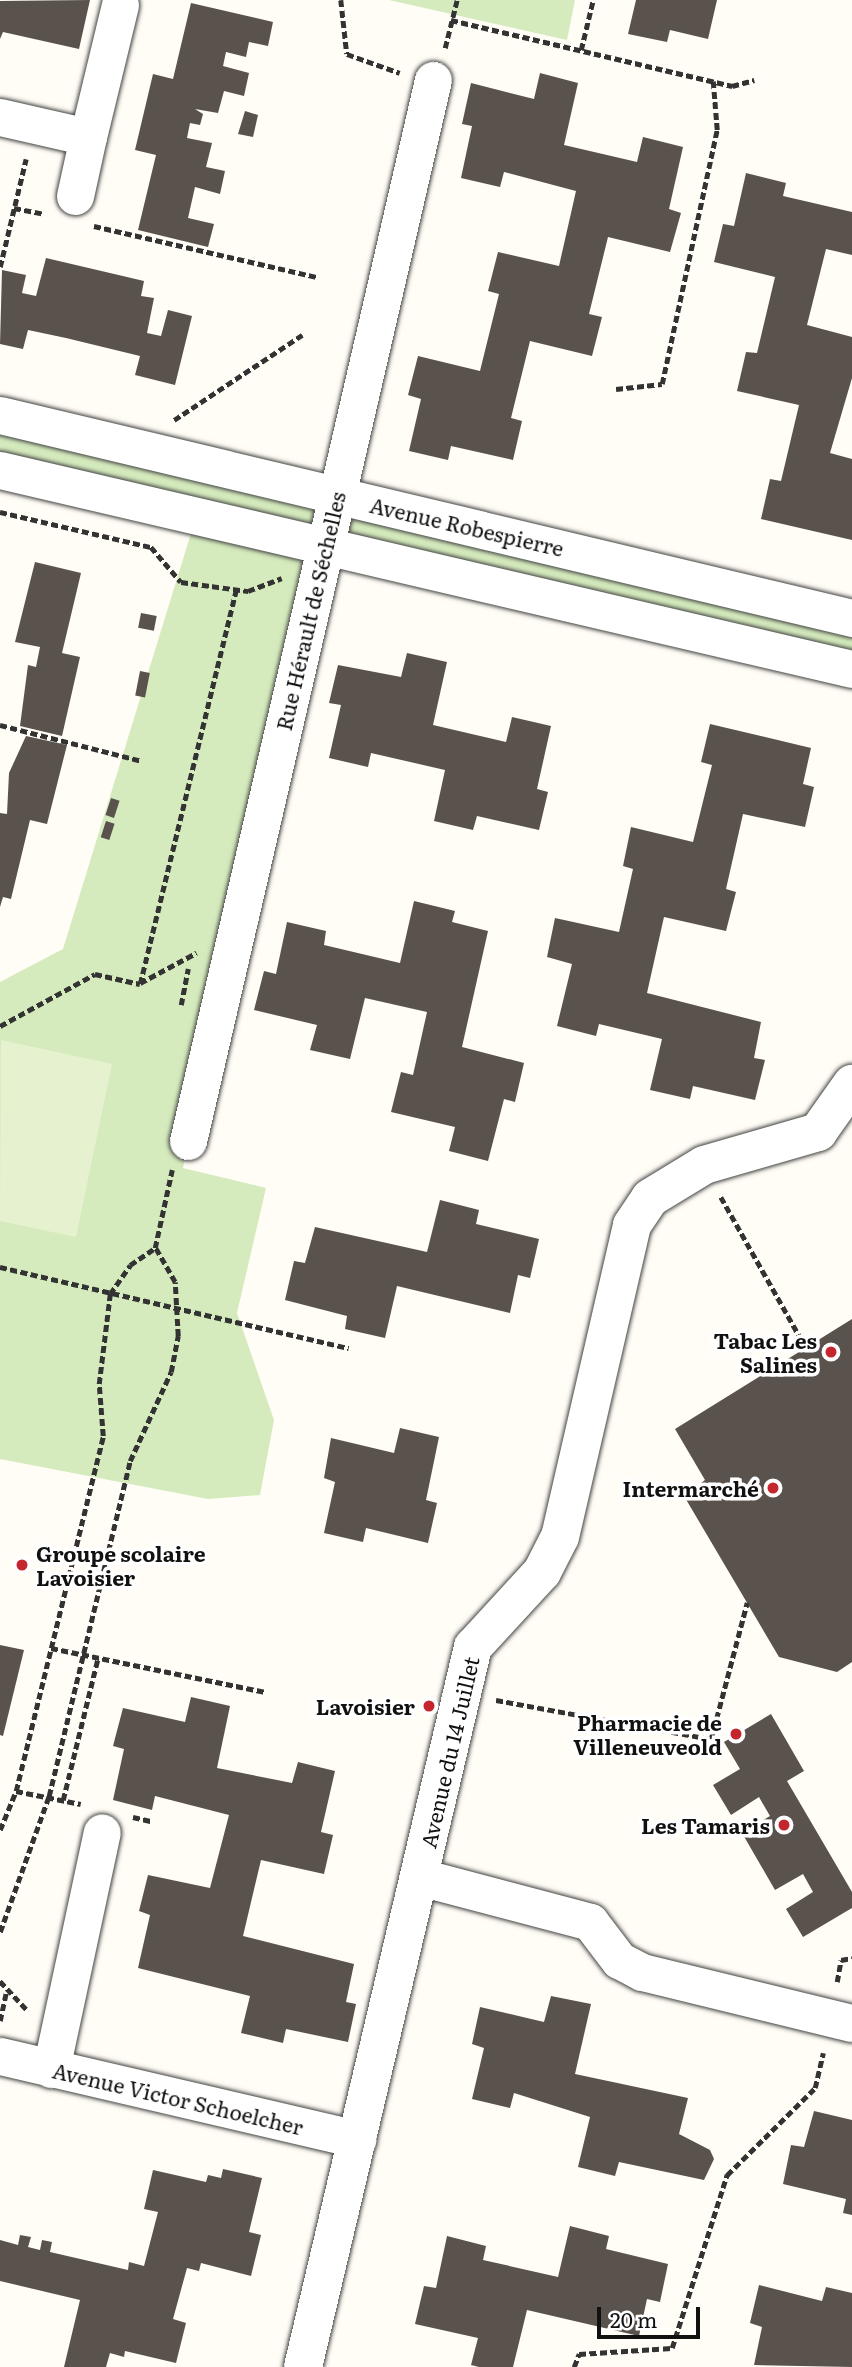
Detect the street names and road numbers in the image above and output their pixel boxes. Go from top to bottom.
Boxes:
street label: Rue Hérault de Séchelles [270,489,350,733]
street label: Avenue Robespierre [368,491,566,561]
street label: Avenue du 14 Juillet [415,1654,483,1850]
street label: Avenue Victor Schoelcher [50,2057,306,2139]

